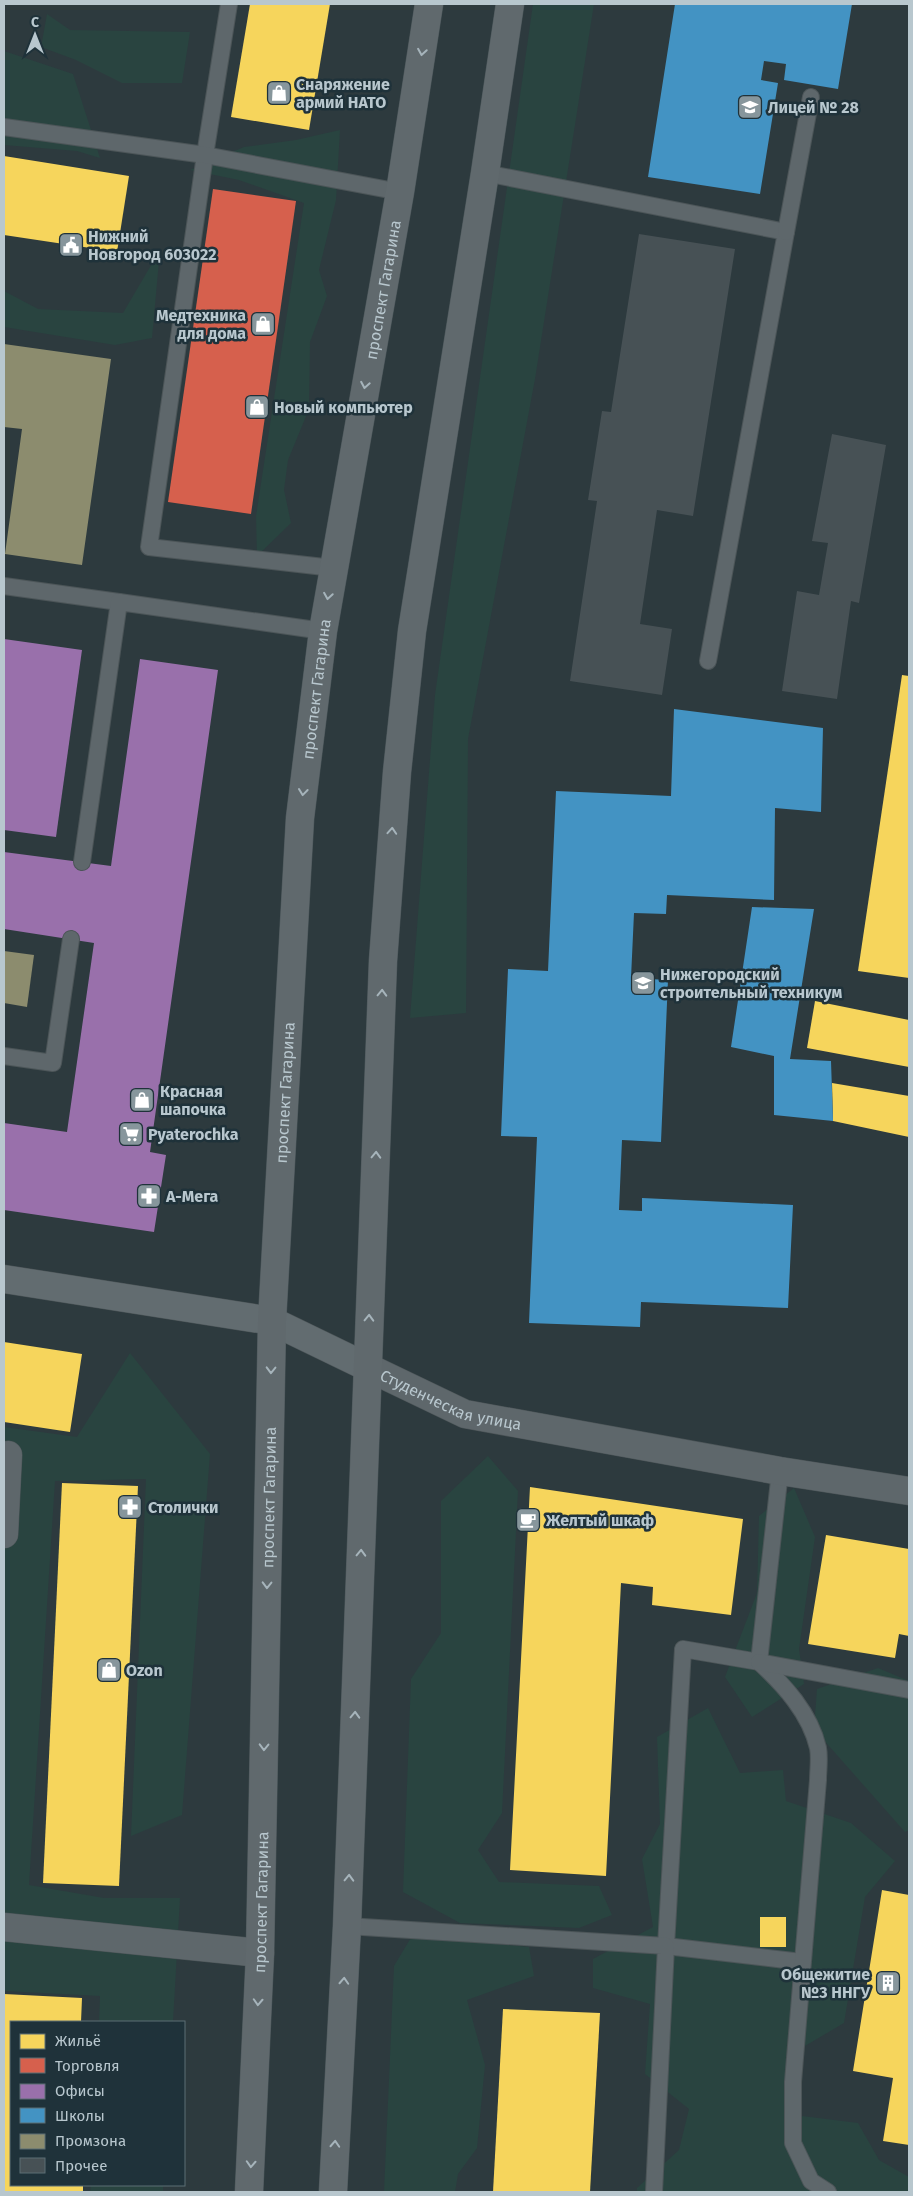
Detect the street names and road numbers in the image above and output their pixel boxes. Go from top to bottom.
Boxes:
street label: проспект Гагарина [362,219,405,361]
street label: проспект Гагарина [298,617,335,761]
street label: проспект Гагарина [272,1022,299,1164]
street label: Студенческая улица [377,1366,523,1434]
street label: проспект Гагарина [258,1426,280,1568]
street label: проспект Гагарина [250,1831,272,1973]

